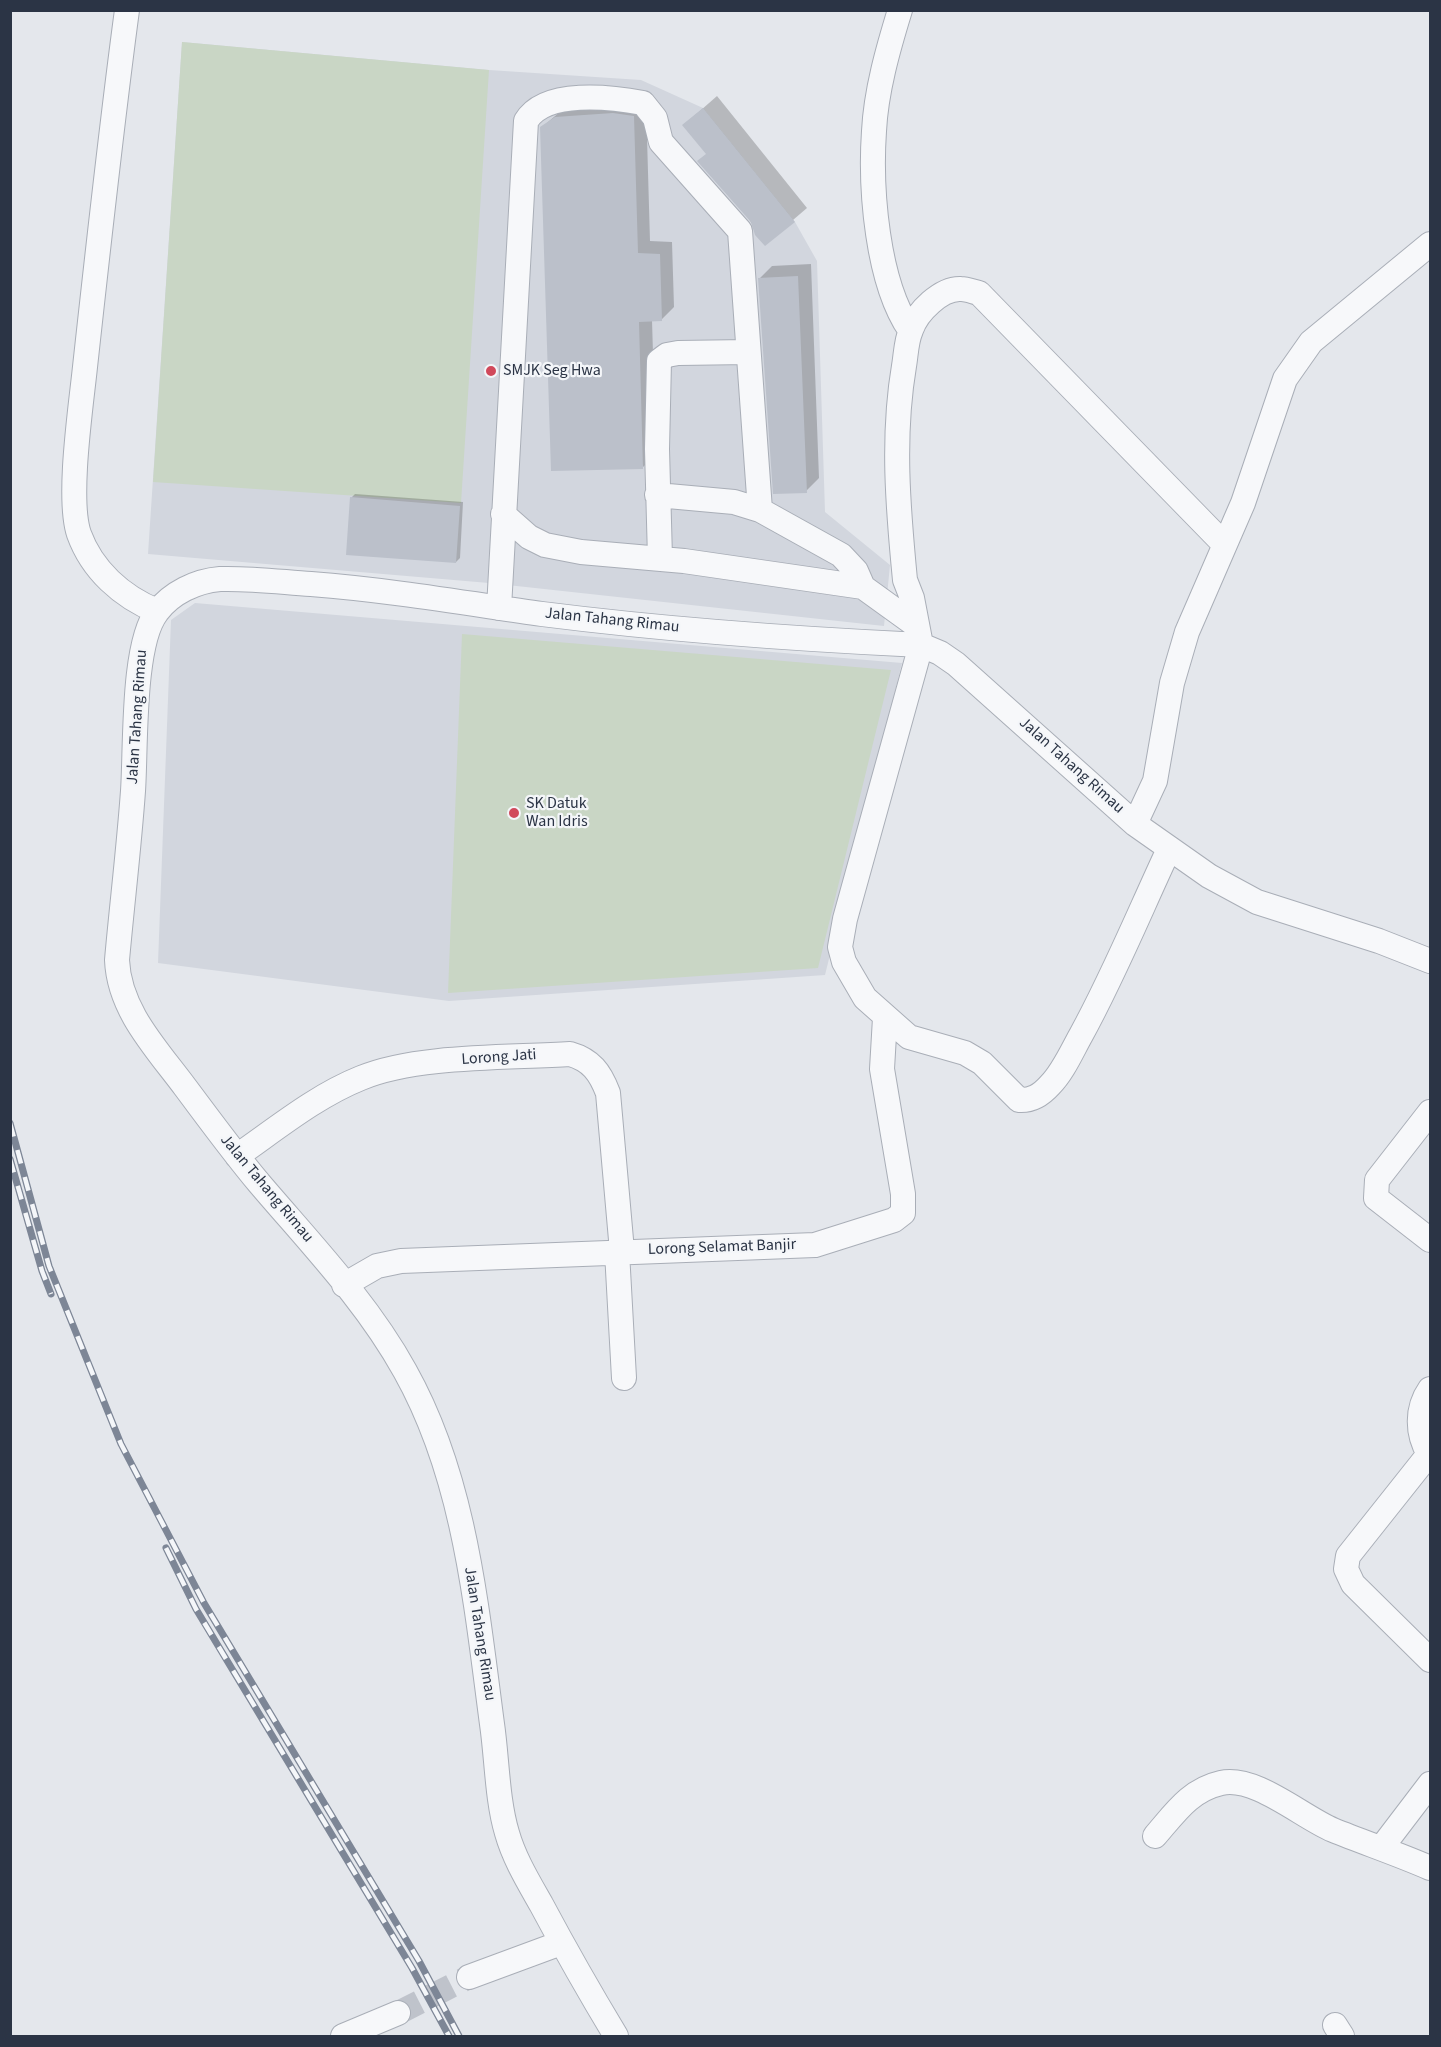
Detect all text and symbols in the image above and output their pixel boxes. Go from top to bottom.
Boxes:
place label: SMJK Seg Hwa [503,361,601,381]
marker: SMJK Seg Hwa [484,364,498,378]
street label: Jalan Tahang Rimau [544,604,680,638]
street label: Jalan Tahang Rimau [124,649,152,785]
street label: Jalan Tahang Rimau [1014,714,1128,818]
place label: SK Datuk Wan Idris [526,794,588,832]
marker: SK Datuk Wan Idris [507,806,521,820]
street label: Lorong Jati [461,1046,537,1070]
street label: Jalan Tahang Rimau [215,1131,317,1247]
street label: Lorong Selamat Banjir [648,1236,796,1260]
street label: Jalan Tahang Rimau [459,1566,499,1702]

